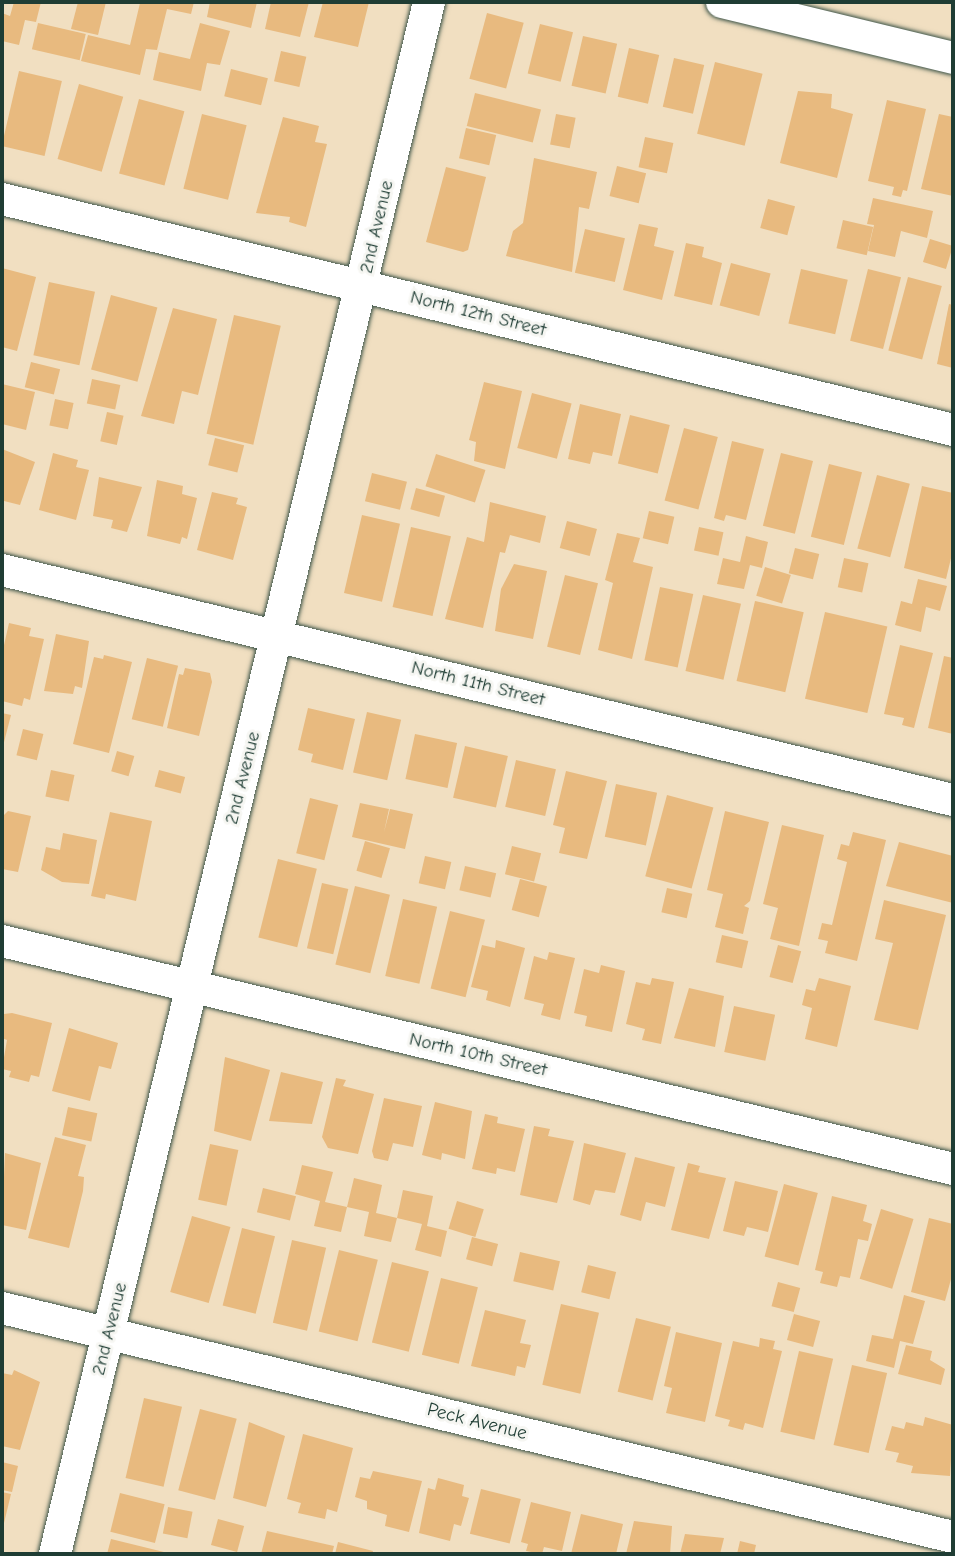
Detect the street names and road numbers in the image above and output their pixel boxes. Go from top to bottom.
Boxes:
street label: 2nd Avenue [355,178,399,276]
street label: North 12th Street [408,286,548,342]
street label: North 11th Street [409,656,547,712]
street label: 2nd Avenue [220,729,266,827]
street label: North 10th Street [407,1028,549,1082]
street label: 2nd Avenue [87,1280,133,1378]
street label: Peck Avenue [425,1399,529,1445]

